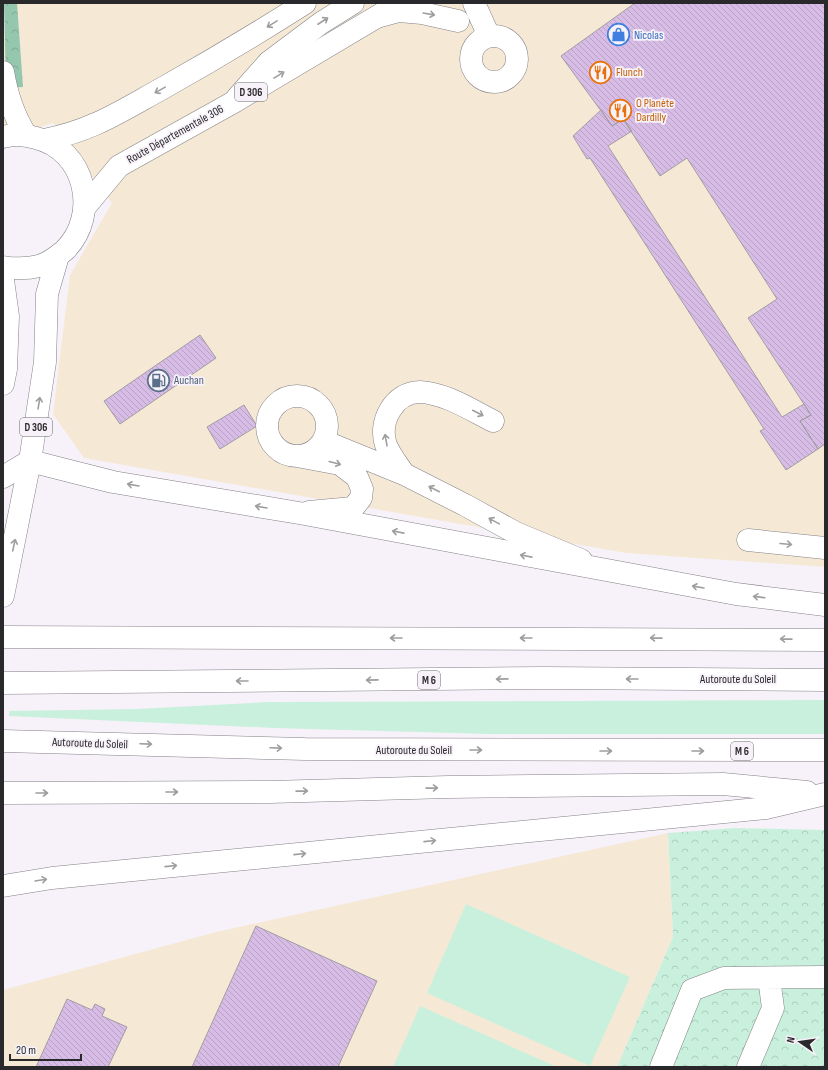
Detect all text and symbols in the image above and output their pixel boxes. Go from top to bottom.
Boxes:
one-way arrow [422,10,435,18]
one-way arrow [317,17,329,25]
one-way arrow [267,20,278,28]
shop icon: Nicolas [606,22,632,48]
place label: Nicolas [634,28,663,43]
restaurant icon: Flunch [588,59,614,85]
place label: Flunch [616,65,643,80]
one-way arrow [273,70,285,78]
road number: D 306 [235,83,267,101]
one-way arrow [154,86,166,94]
place label: O Planète Dardilly [636,96,674,125]
restaurant icon: O Planète Dardilly [607,97,633,123]
street label: Route Départementale 306 [124,102,226,167]
fuel station icon: Auchan [146,367,172,393]
place label: Auchan [173,373,204,388]
one-way arrow [35,397,43,410]
one-way arrow [472,410,484,417]
road number: D 306 [20,418,52,436]
one-way arrow [382,433,390,446]
one-way arrow [328,460,341,467]
one-way arrow [127,481,140,489]
one-way arrow [429,485,441,492]
one-way arrow [255,503,268,511]
one-way arrow [488,516,500,524]
one-way arrow [392,528,405,536]
one-way arrow [11,538,19,551]
one-way arrow [779,541,792,548]
one-way arrow [520,552,533,560]
one-way arrow [692,583,705,591]
one-way arrow [753,593,766,601]
one-way arrow [390,634,403,642]
one-way arrow [520,634,533,642]
one-way arrow [650,634,663,642]
one-way arrow [780,635,793,643]
road number: M 6 [418,671,440,689]
street label: Autoroute du Soleil [699,672,776,687]
one-way arrow [496,675,509,683]
one-way arrow [626,675,639,683]
one-way arrow [366,676,379,684]
one-way arrow [236,677,249,685]
street label: Autoroute du Soleil [51,735,128,752]
one-way arrow [139,741,152,748]
road number: M 6 [731,742,753,760]
street label: Autoroute du Soleil [375,743,452,758]
one-way arrow [269,744,282,752]
one-way arrow [469,746,482,754]
one-way arrow [599,747,612,755]
one-way arrow [691,747,704,755]
one-way arrow [425,784,438,791]
one-way arrow [295,787,308,795]
one-way arrow [165,788,178,796]
one-way arrow [35,789,48,797]
one-way arrow [423,837,436,845]
one-way arrow [293,850,306,857]
one-way arrow [164,863,177,870]
one-way arrow [35,875,48,883]
north arrow [780,1022,820,1062]
text: N [784,1035,798,1044]
scale bar [10,1036,81,1062]
text: 20 m [16,1043,36,1058]

